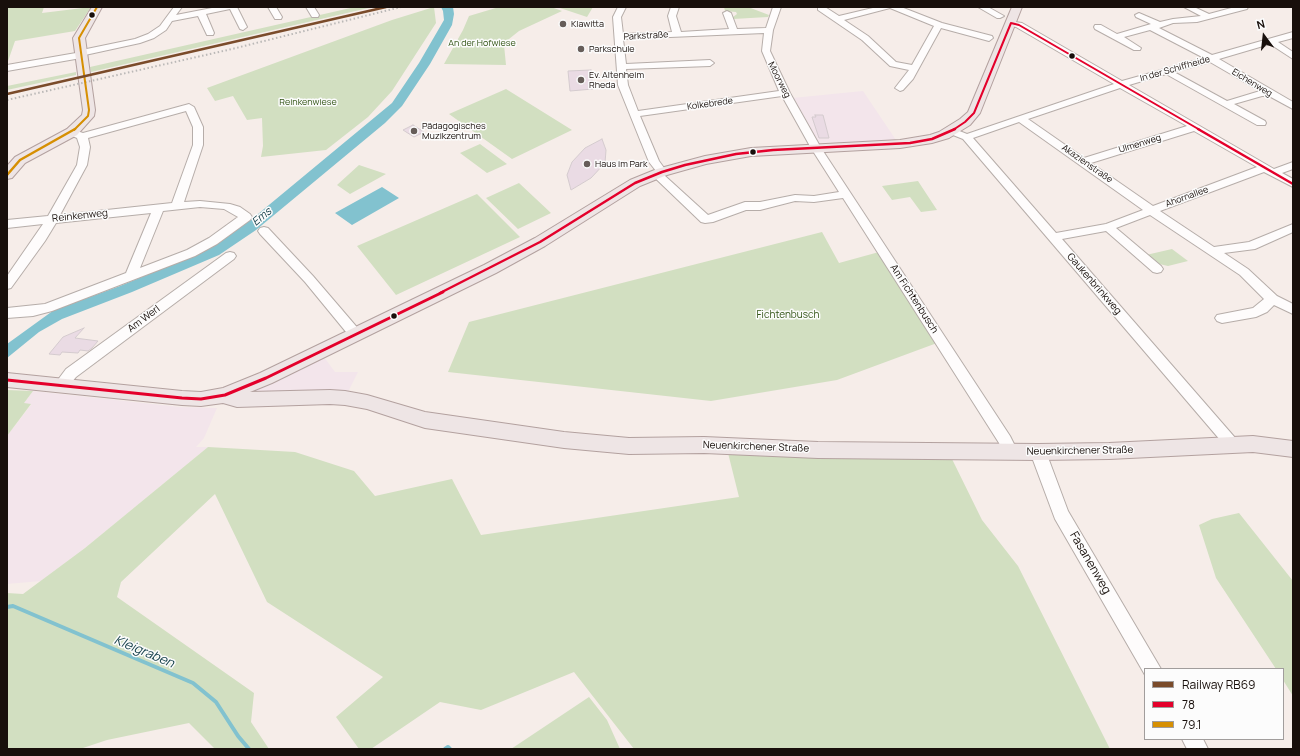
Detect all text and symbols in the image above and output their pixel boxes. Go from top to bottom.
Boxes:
unlabelled marker [87,10,97,20]
north arrow [1244,16,1284,56]
text: N [1255,16,1267,32]
marker: Klawitta [558,19,568,29]
place label: Klawitta [571,19,604,29]
street label: Parkstraße [623,29,669,43]
park label: An der Hofwiese [448,38,516,48]
marker: Parkschule [576,44,586,54]
place label: Parkschule [589,44,635,54]
unlabelled marker [1067,51,1077,61]
street label: In der Schiffheide [1139,54,1211,84]
street label: Moorweg [765,60,793,100]
street label: Eichenweg [1230,67,1274,99]
place label: Ev. Altenheim Rheda [589,70,644,91]
marker: Ev. Altenheim Rheda [576,75,586,85]
street label: Kolkebrede [686,95,734,113]
park label: Reinkenwiese [279,97,337,107]
place label: Pädagogisches Muzikzentrum [422,121,486,142]
marker: Pädagogisches Muzikzentrum [409,126,419,136]
street label: Ulmenweg [1117,132,1163,156]
street label: Akazienstraße [1060,143,1114,185]
unlabelled marker [748,147,758,157]
marker: Haus im Park [582,159,592,169]
place label: Haus im Park [595,159,647,169]
street label: Ahornallee [1164,184,1210,210]
water label: Ems [250,205,274,229]
street label: Reinkenweg [51,207,109,225]
street label: Gaukenbrinkweg [1064,251,1124,317]
street label: Am Fichtenbusch [887,262,941,336]
street label: Am Werl [125,303,163,335]
park label: Fichtenbusch [757,309,819,321]
unlabelled marker [389,311,399,321]
street label: Neuenkirchener Straße [703,439,809,455]
street label: Neuenkirchener Straße [1027,444,1133,458]
street label: Fasanenweg [1066,529,1114,597]
water label: Kleigraben [112,632,176,672]
legend [1144,668,1284,740]
text: Railway RB69 [1182,676,1255,693]
text: 78 [1182,696,1195,713]
text: 79.1 [1182,716,1202,733]

